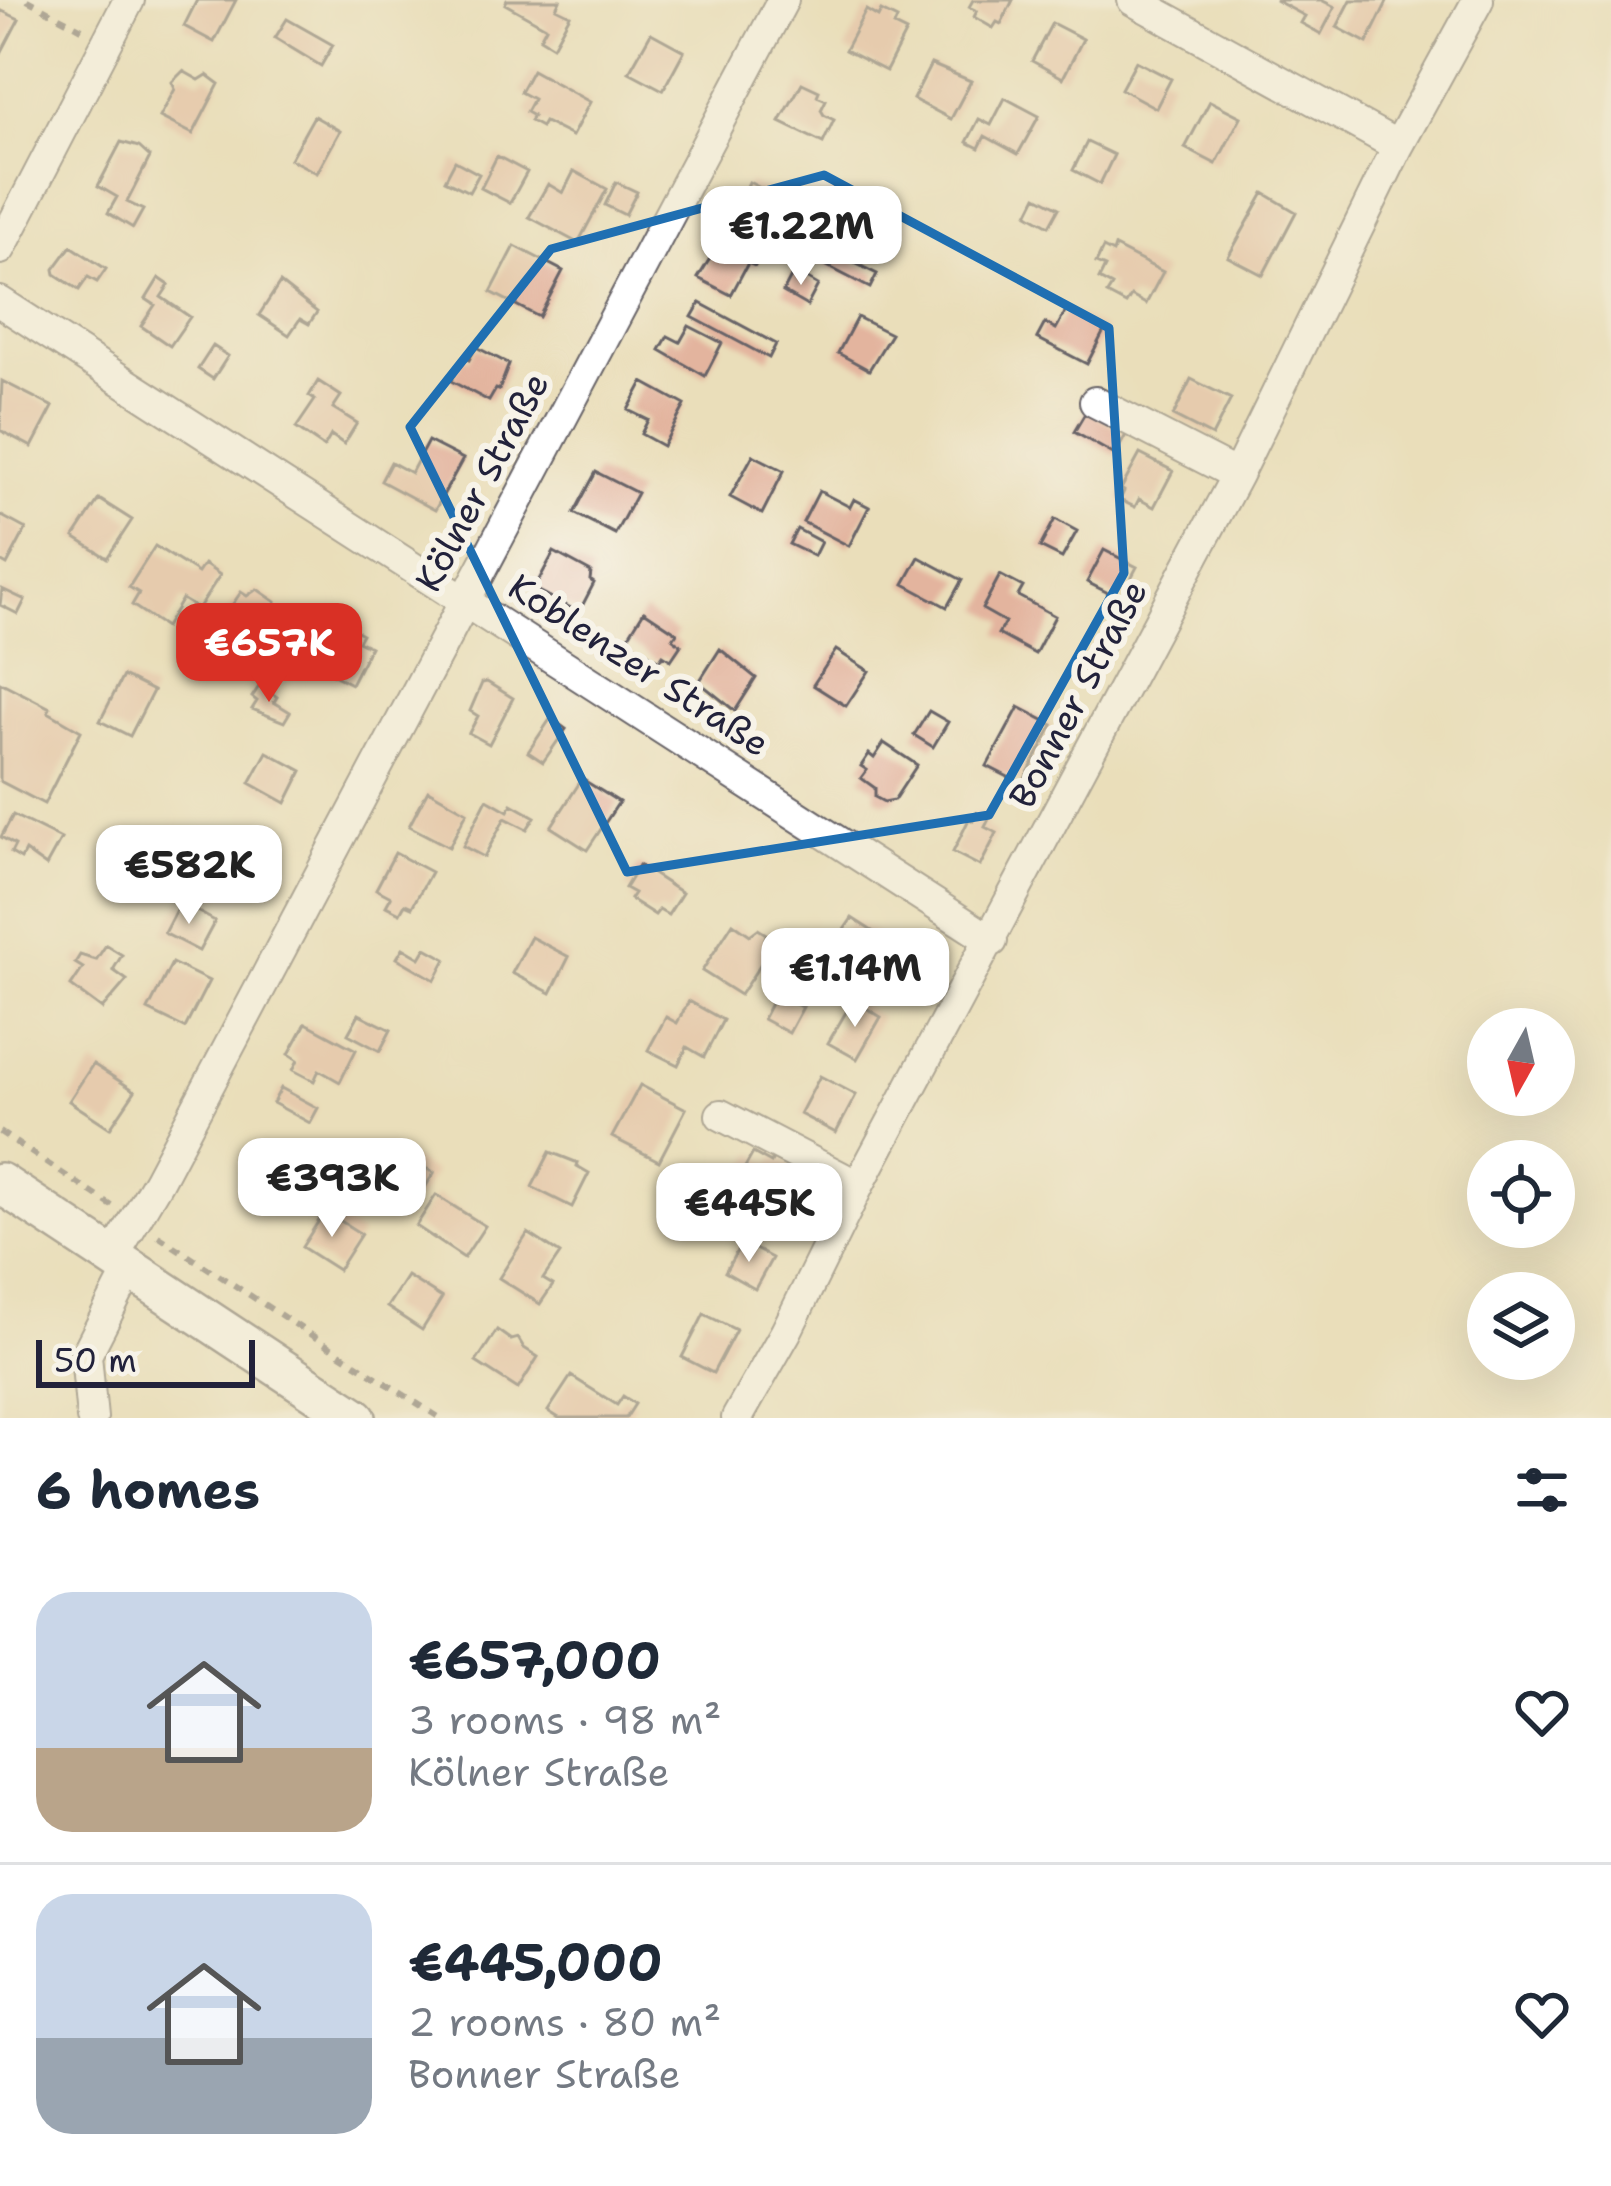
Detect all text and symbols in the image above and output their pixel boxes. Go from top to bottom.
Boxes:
pin: €1.22M [703,186,899,288]
text: €1.22M [728,199,874,251]
street label: Kölner Straße [404,364,560,600]
street label: Koblenzer Straße [499,562,779,768]
street label: Bonner Straße [997,571,1159,817]
pin: €657K [185,603,353,705]
text: €657K [203,616,335,668]
pin: €582K [105,825,273,927]
text: €582K [123,838,255,890]
pin: €1.14M [757,928,953,1030]
text: €1.14M [788,941,922,993]
north arrow [1467,1008,1575,1116]
map controls [1467,1008,1575,1380]
pin: €393K [248,1138,416,1240]
button: locate [1467,1140,1575,1248]
text: €393K [265,1151,399,1203]
pin: €445K [665,1163,833,1265]
text: €445K [683,1176,815,1228]
button: layers [1467,1272,1575,1380]
scale bar [36,1334,255,1387]
text: 50 m [54,1338,137,1383]
text: 6 homes [36,1456,260,1524]
icon: filters [1509,1457,1575,1523]
text: €657,000 [408,1626,661,1694]
icon: home [132,1640,276,1784]
icon: heart [1509,1679,1575,1745]
text: 3 rooms · 98 m² [408,1694,721,1746]
text: Kölner Straße [408,1746,670,1798]
text: €445,000 [408,1928,663,1996]
icon: home [132,1942,276,2086]
icon: heart [1509,1981,1575,2047]
text: 2 rooms · 80 m² [408,1996,721,2048]
text: Bonner Straße [408,2048,681,2100]

